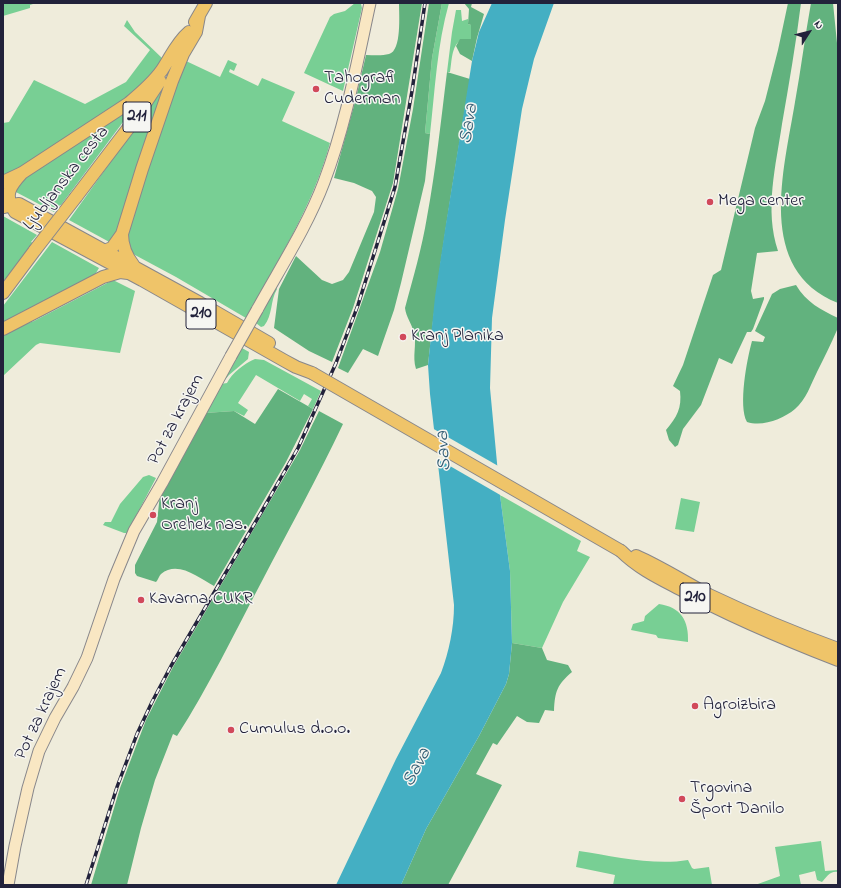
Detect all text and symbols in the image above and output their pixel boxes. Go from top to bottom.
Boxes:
north arrow [789,12,829,52]
text: N [810,17,827,33]
place label: Tahografi Cuderman [324,68,400,110]
marker: Tahografi Cuderman [311,84,321,94]
road number: 211 [123,102,151,132]
water label: Sava [456,102,484,146]
street label: Ljubljanska cesta [19,122,115,236]
place label: Mega center [718,191,804,213]
marker: Mega center [705,197,715,207]
road number: 210 [186,299,216,329]
place label: Kranj Planika [411,326,504,348]
marker: Kranj Planika [398,332,408,342]
street label: Pot za krajem [144,371,210,469]
water label: Sava [432,430,458,472]
place label: Kranj Orehek nas. [161,494,247,536]
marker: Kranj Orehek nas. [148,510,158,520]
road number: 210 [680,583,710,613]
place label: Kavarna CUKR [149,589,253,611]
marker: Kavarna CUKR [136,595,146,605]
street label: Pot za krajem [11,664,73,764]
place label: Agroizbira [703,695,776,717]
marker: Agroizbira [690,701,700,711]
place label: Cumulus d.o.o. [239,719,350,741]
marker: Cumulus d.o.o. [226,725,236,735]
water label: Sava [399,745,437,791]
place label: Trgovina Šport Danilo [690,778,784,820]
marker: Trgovina Šport Danilo [677,794,687,804]

